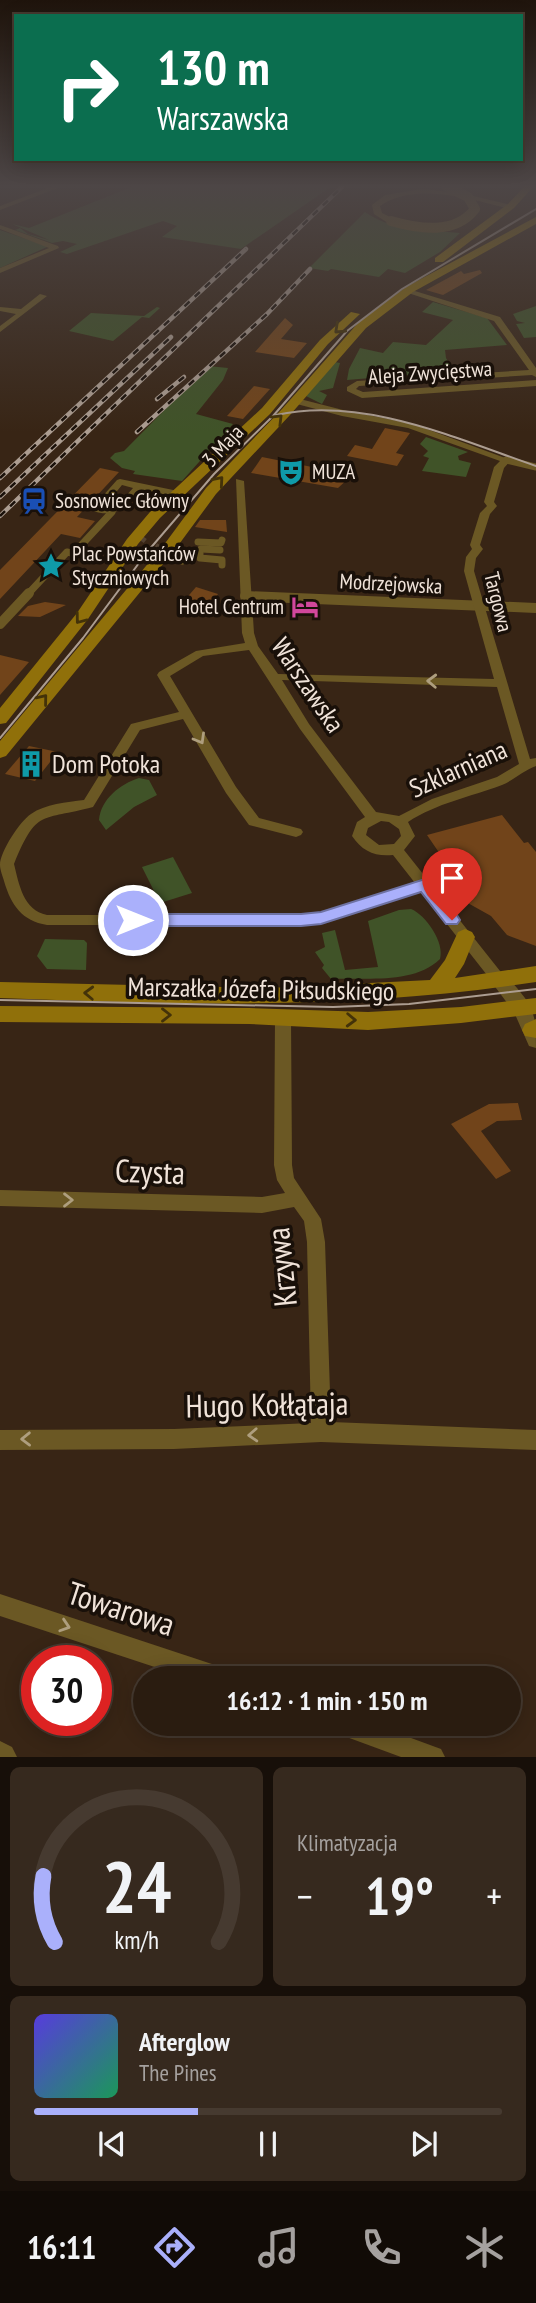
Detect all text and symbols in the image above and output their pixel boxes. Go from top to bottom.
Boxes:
text: 130 m [157,35,270,99]
icon: right [42,42,133,133]
text: Warszawska [157,97,289,139]
one-way arrow [334,320,347,333]
street label: Aleja Zwycięstwa [367,355,493,390]
one-way arrow [270,415,283,428]
street label: 3 Maja [196,419,249,473]
theatre icon: MUZA [276,457,306,487]
place label: MUZA [312,458,355,485]
one-way arrow [211,476,223,489]
station icon: Sosnowiec Główny [19,486,49,516]
place label: Sosnowiec Główny [55,487,189,514]
place label: Plac Powstańców Styczniowych [72,540,196,591]
place icon: Plac Powstańców Styczniowych [36,551,66,581]
street label: Modrzejowska [339,567,443,600]
street label: Targowa [478,569,519,635]
hotel icon: Hotel Centrum [290,592,320,622]
place label: Hotel Centrum [179,593,284,620]
one-way arrow [76,611,88,624]
street label: Warszawska [265,631,352,738]
one-way arrow [426,673,437,688]
one-way arrow [35,695,47,708]
one-way arrow [192,731,205,744]
street label: Szklarniana [404,732,512,805]
place label: Dom Potoka [52,747,160,780]
building icon: Dom Potoka [16,749,46,779]
pin [422,848,482,920]
icon: arrive [433,859,471,897]
position arrow [96,883,170,957]
street label: Marszałka Józefa Piłsudskiego [127,970,395,1007]
one-way arrow [83,985,94,1000]
one-way arrow [161,1007,172,1023]
one-way arrow [346,1013,357,1028]
street label: Czysta [114,1149,186,1193]
one-way arrow [63,1192,74,1208]
street label: Krzywa [256,1226,306,1309]
street label: Hugo Kołłątaja [185,1382,349,1426]
one-way arrow [247,1428,258,1443]
one-way arrow [20,1432,31,1447]
street label: Towarowa [62,1571,180,1645]
one-way arrow [58,1618,71,1632]
speed limit sign: 30 [21,1645,112,1736]
text: 16:12 · 1 min · 150 m [227,1684,427,1717]
text: Klimatyzacja [297,1828,397,1857]
text: 24 [102,1839,171,1933]
text: 19° [365,1862,434,1929]
text: − [297,1871,313,1920]
text: + [486,1871,502,1920]
text: km/h [114,1924,159,1956]
text: Afterglow [139,2025,230,2058]
text: The Pines [139,2058,217,2087]
icon: previous [93,2125,131,2163]
icon: pause [249,2125,287,2163]
icon: next [405,2125,443,2163]
icon: directions [150,2223,199,2272]
icon: music [254,2223,303,2272]
icon: phone [357,2223,406,2272]
icon: climate [460,2223,509,2272]
text: 16:11 [27,2226,96,2268]

